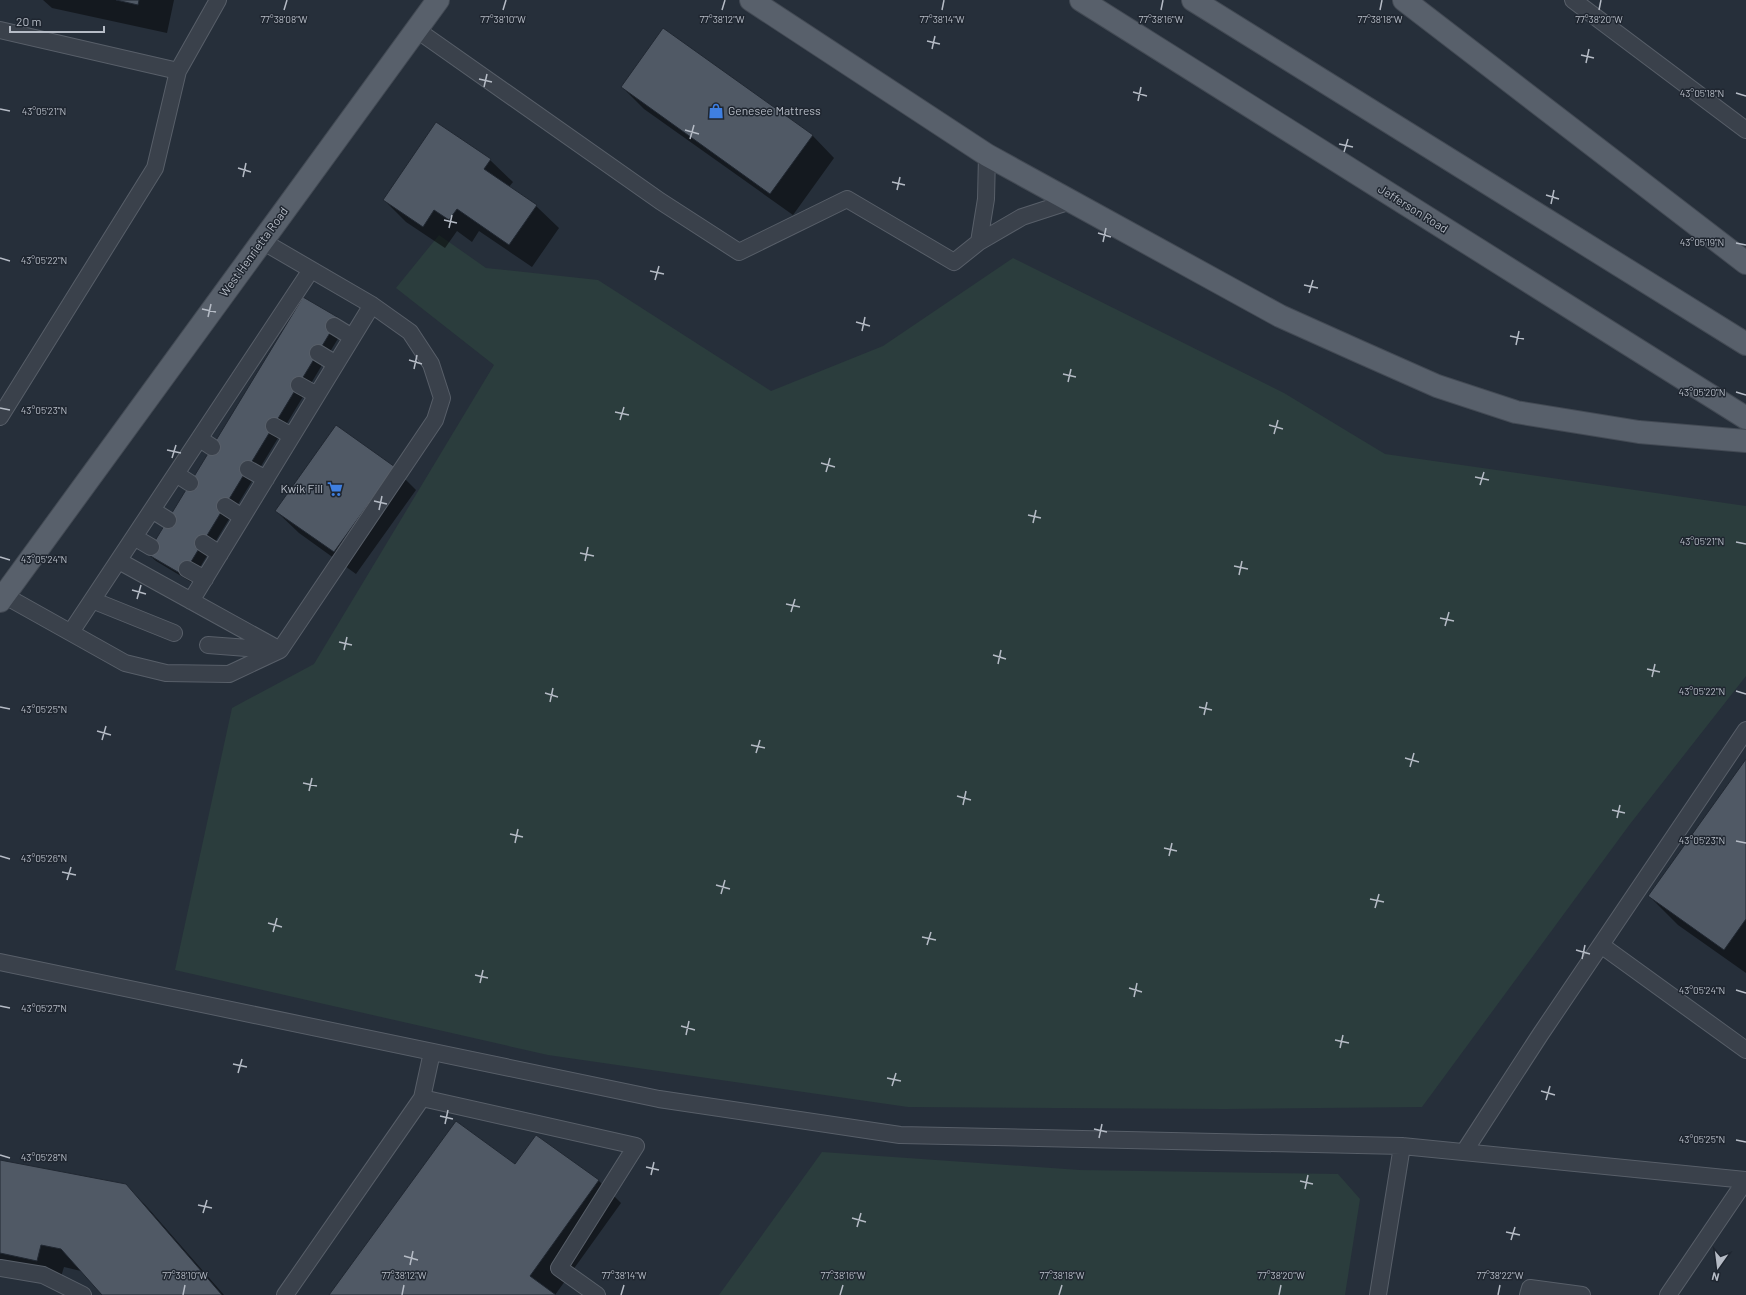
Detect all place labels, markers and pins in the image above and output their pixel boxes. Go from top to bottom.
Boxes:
shop icon: Genesee Mattress [707,102,725,120]
place label: Genesee Mattress [728,103,821,117]
supermarket icon: Kwik Fill [326,480,344,498]
place label: Kwik Fill [280,481,323,495]

